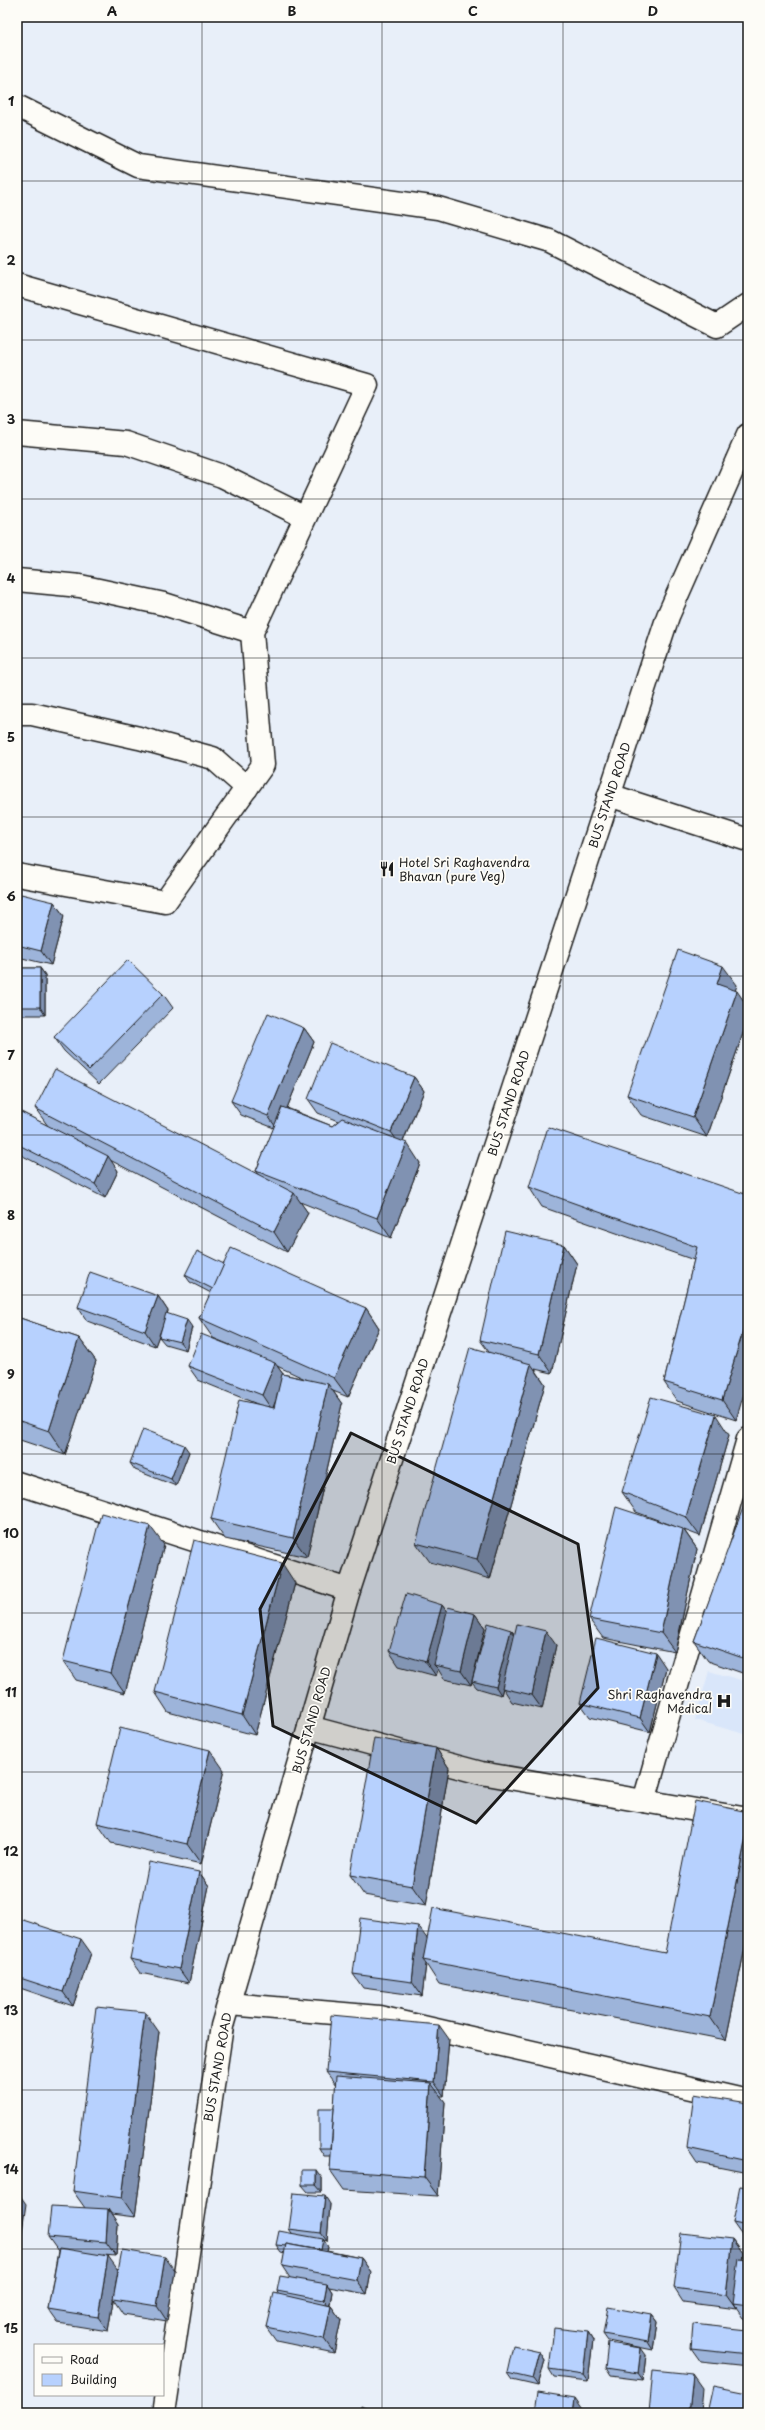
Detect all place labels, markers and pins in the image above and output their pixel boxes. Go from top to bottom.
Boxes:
place label: Hotel Sri Raghavendra Bhavan (pure Veg) [399,853,530,885]
restaurant icon: Hotel Sri Raghavendra Bhavan (pure Veg) [378,860,396,878]
place label: Shri Raghavendra Medical [607,1685,712,1717]
hospital icon: Shri Raghavendra Medical [715,1692,733,1710]

